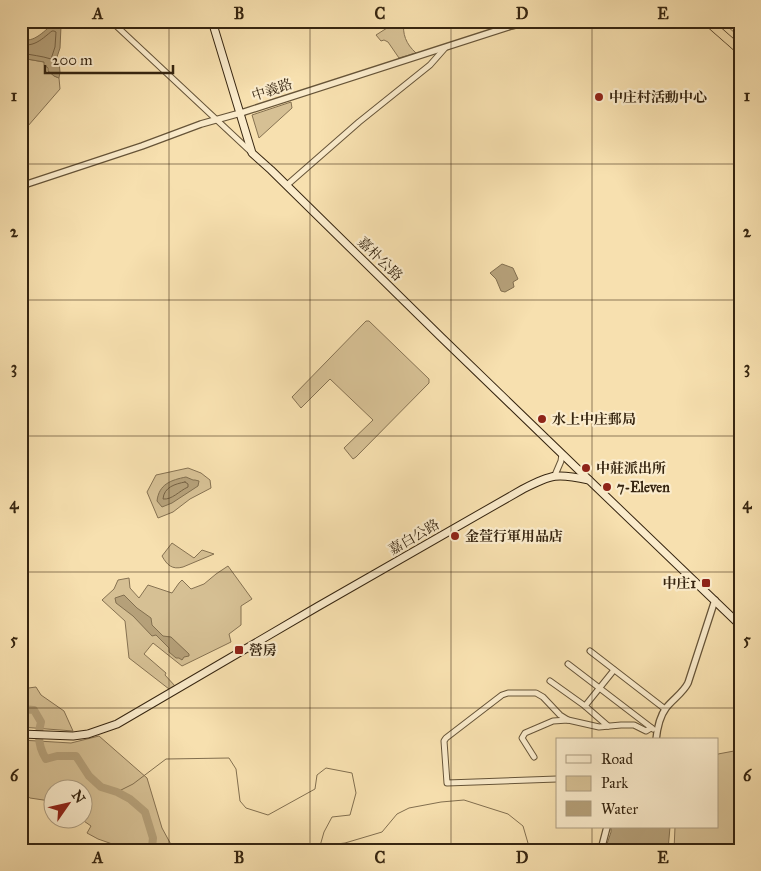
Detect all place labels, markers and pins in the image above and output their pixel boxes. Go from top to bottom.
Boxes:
place label: 中庄村活動中心 [609,89,707,106]
marker: 中庄村活動中心 [593,91,605,103]
place label: 水上中庄郵局 [552,411,636,428]
marker: 水上中庄郵局 [536,413,548,425]
place label: 中莊派出所 [596,460,666,477]
marker: 中莊派出所 [580,462,592,474]
place label: 7-Eleven [617,479,670,496]
marker: 7-Eleven [601,481,613,493]
place label: 金萱行軍用品店 [465,528,563,545]
marker: 金萱行軍用品店 [449,530,461,542]
place label: 中庄1 [662,575,696,592]
marker: 中庄1 [700,577,712,589]
place label: 營房 [249,642,277,659]
marker: 營房 [233,644,245,656]

